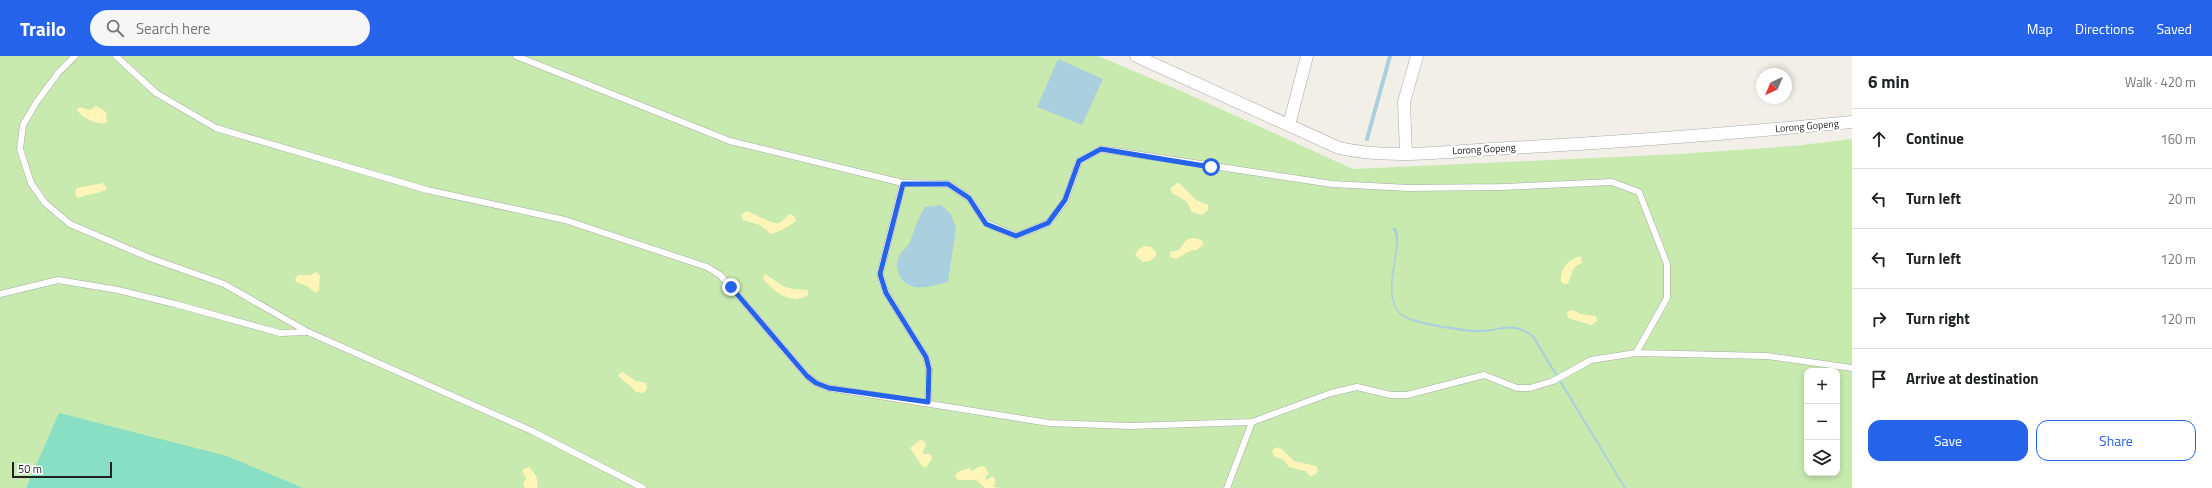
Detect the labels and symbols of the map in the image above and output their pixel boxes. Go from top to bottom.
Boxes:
north arrow [1756,68,1792,104]
street label: Lorong Gopeng [1775,116,1839,136]
street label: Lorong Gopeng [1452,140,1516,158]
route start [1202,158,1220,176]
route end [722,278,740,296]
scale bar [12,460,112,479]

